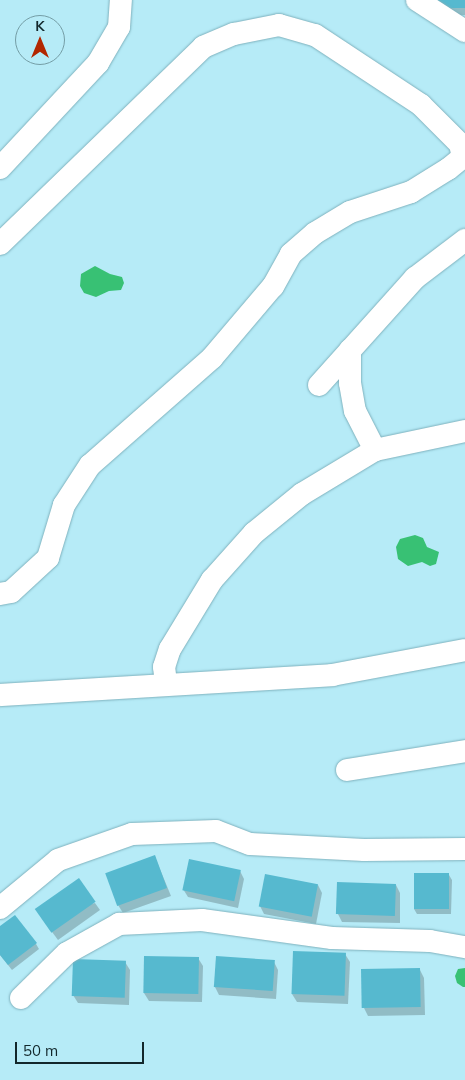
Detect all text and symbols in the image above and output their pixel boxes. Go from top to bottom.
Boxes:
north arrow [15,15,65,65]
text: K [35,17,45,35]
scale bar [18,1032,146,1064]
text: 50 m [23,1041,58,1060]

